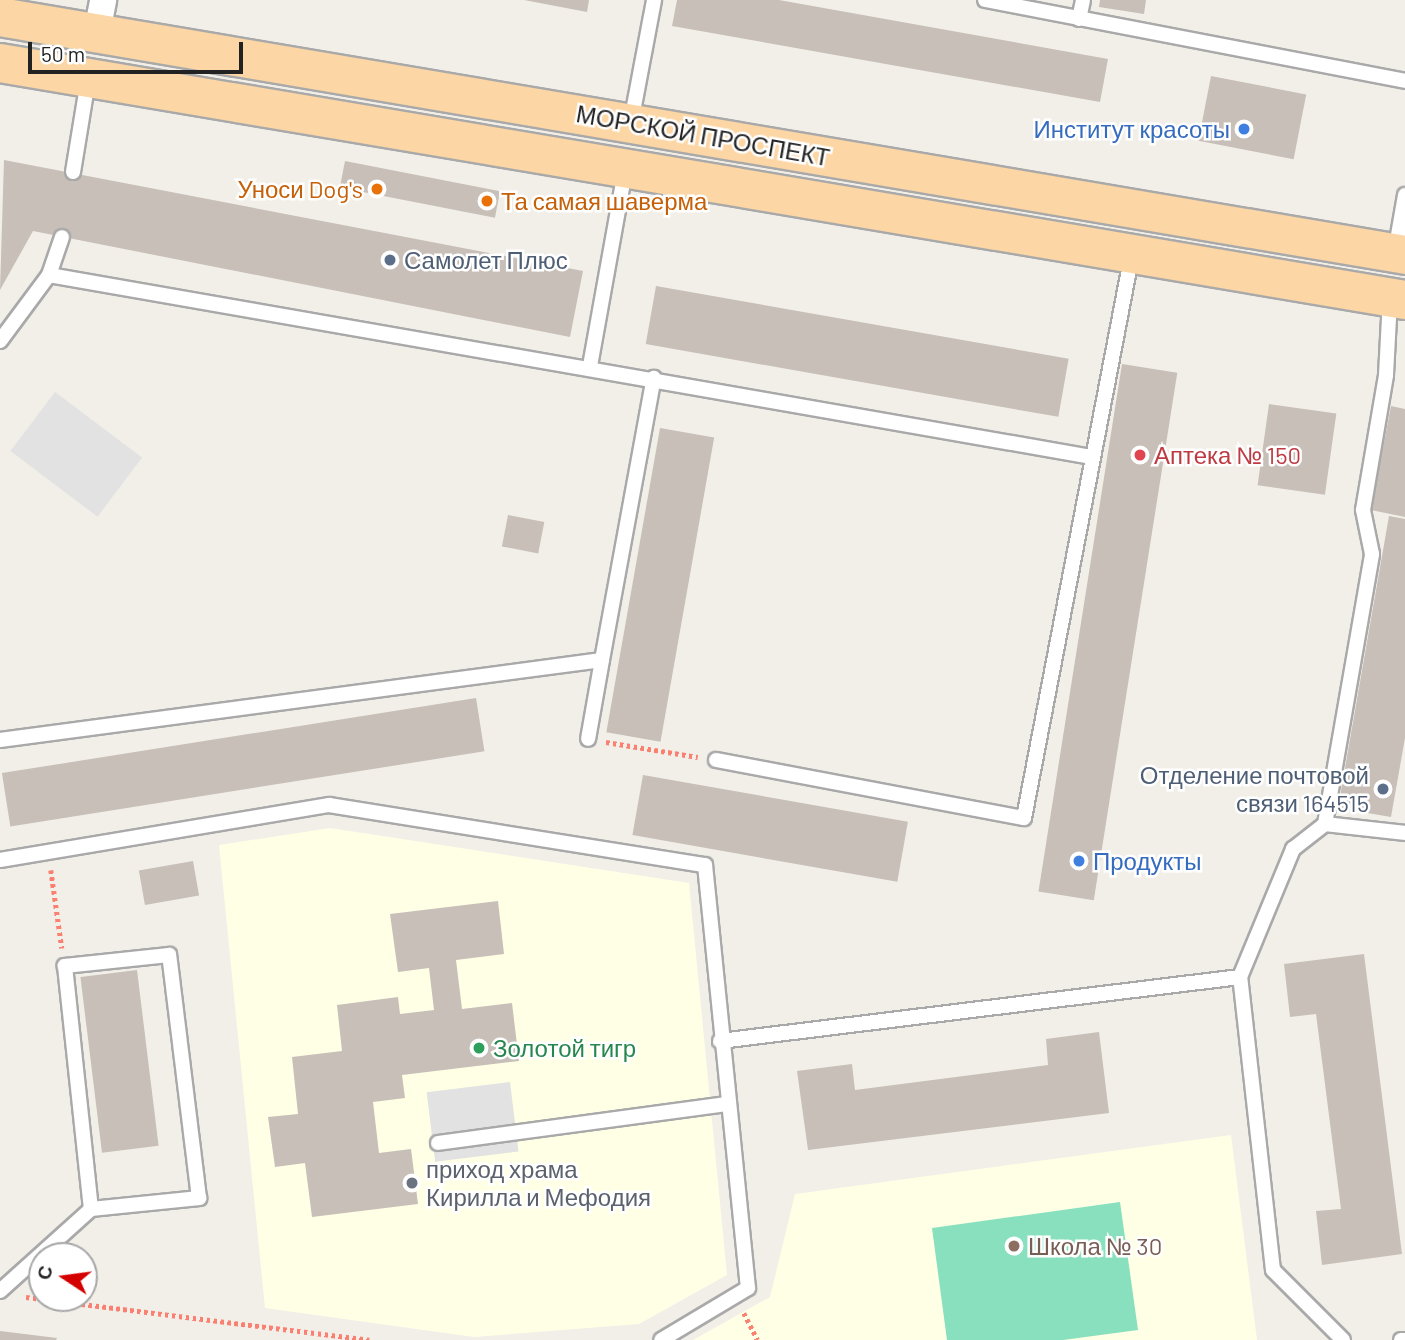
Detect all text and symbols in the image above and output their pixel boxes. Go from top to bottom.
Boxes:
scale bar [32,28,247,72]
text: 50 m [41,41,85,66]
street label: МОРСКОЙ ПРОСПЕКТ [574,99,832,171]
place label: Институт красоты [1034,115,1230,143]
marker: Институт красоты [1236,121,1252,137]
place label: Уноси Dog's [238,175,363,203]
marker: Уноси Dog's [369,181,385,197]
place label: Та самая шаверма [501,187,707,215]
marker: Та самая шаверма [479,193,495,209]
place label: Самолет Плюс [404,246,568,274]
marker: Самолет Плюс [382,252,398,268]
place label: Аптека № 150 [1154,441,1301,469]
marker: Аптека № 150 [1132,447,1148,463]
place label: Отделение почтовой связи 164515 [1140,761,1369,817]
marker: Отделение почтовой связи 164515 [1375,781,1391,797]
place label: Продукты [1093,847,1201,875]
marker: Продукты [1071,853,1087,869]
place label: Золотой тигр [493,1034,636,1062]
marker: Золотой тигр [471,1040,487,1056]
place label: приход храма Кирилла и Мефодия [426,1155,651,1211]
marker: приход храма Кирилла и Мефодия [404,1175,420,1191]
place label: Школа № 30 [1028,1232,1162,1260]
marker: Школа № 30 [1006,1238,1022,1254]
north arrow [28,1242,98,1312]
text: С [31,1263,57,1282]

